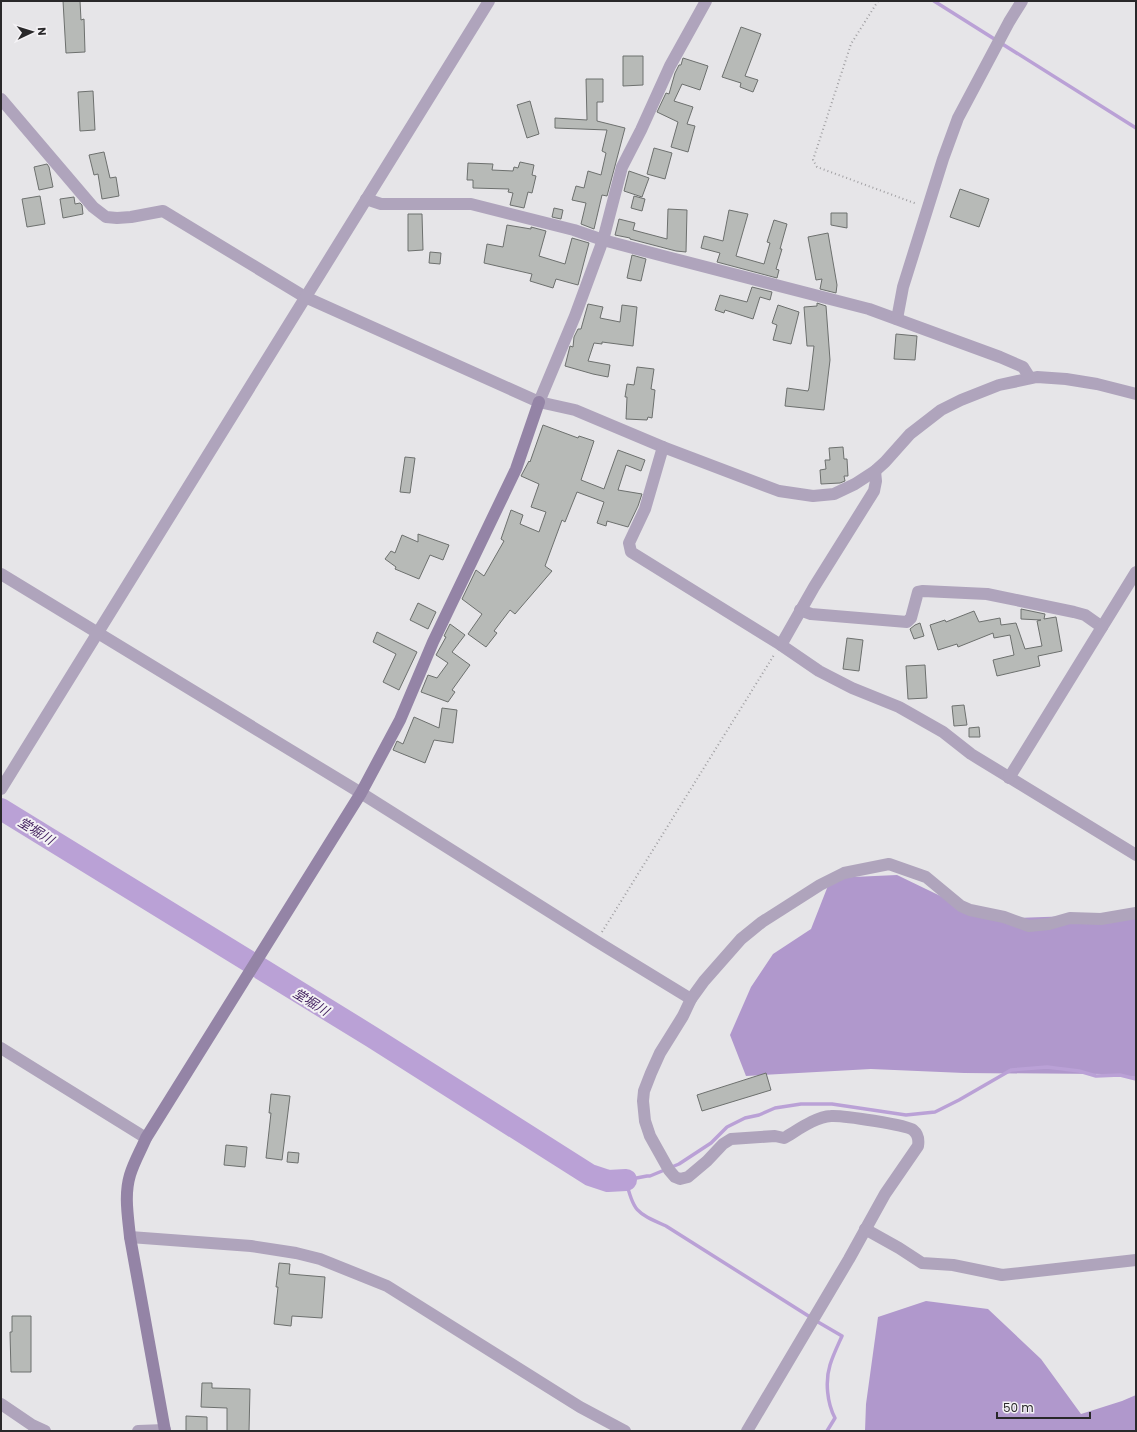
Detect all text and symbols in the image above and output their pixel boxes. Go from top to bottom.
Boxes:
north arrow [12,12,52,52]
text: N [34,27,50,36]
water label: 堂堀川 [14,813,59,850]
water label: 堂堀川 [289,984,334,1021]
scale bar [997,1394,1090,1420]
text: 50 m [1003,1399,1034,1416]

